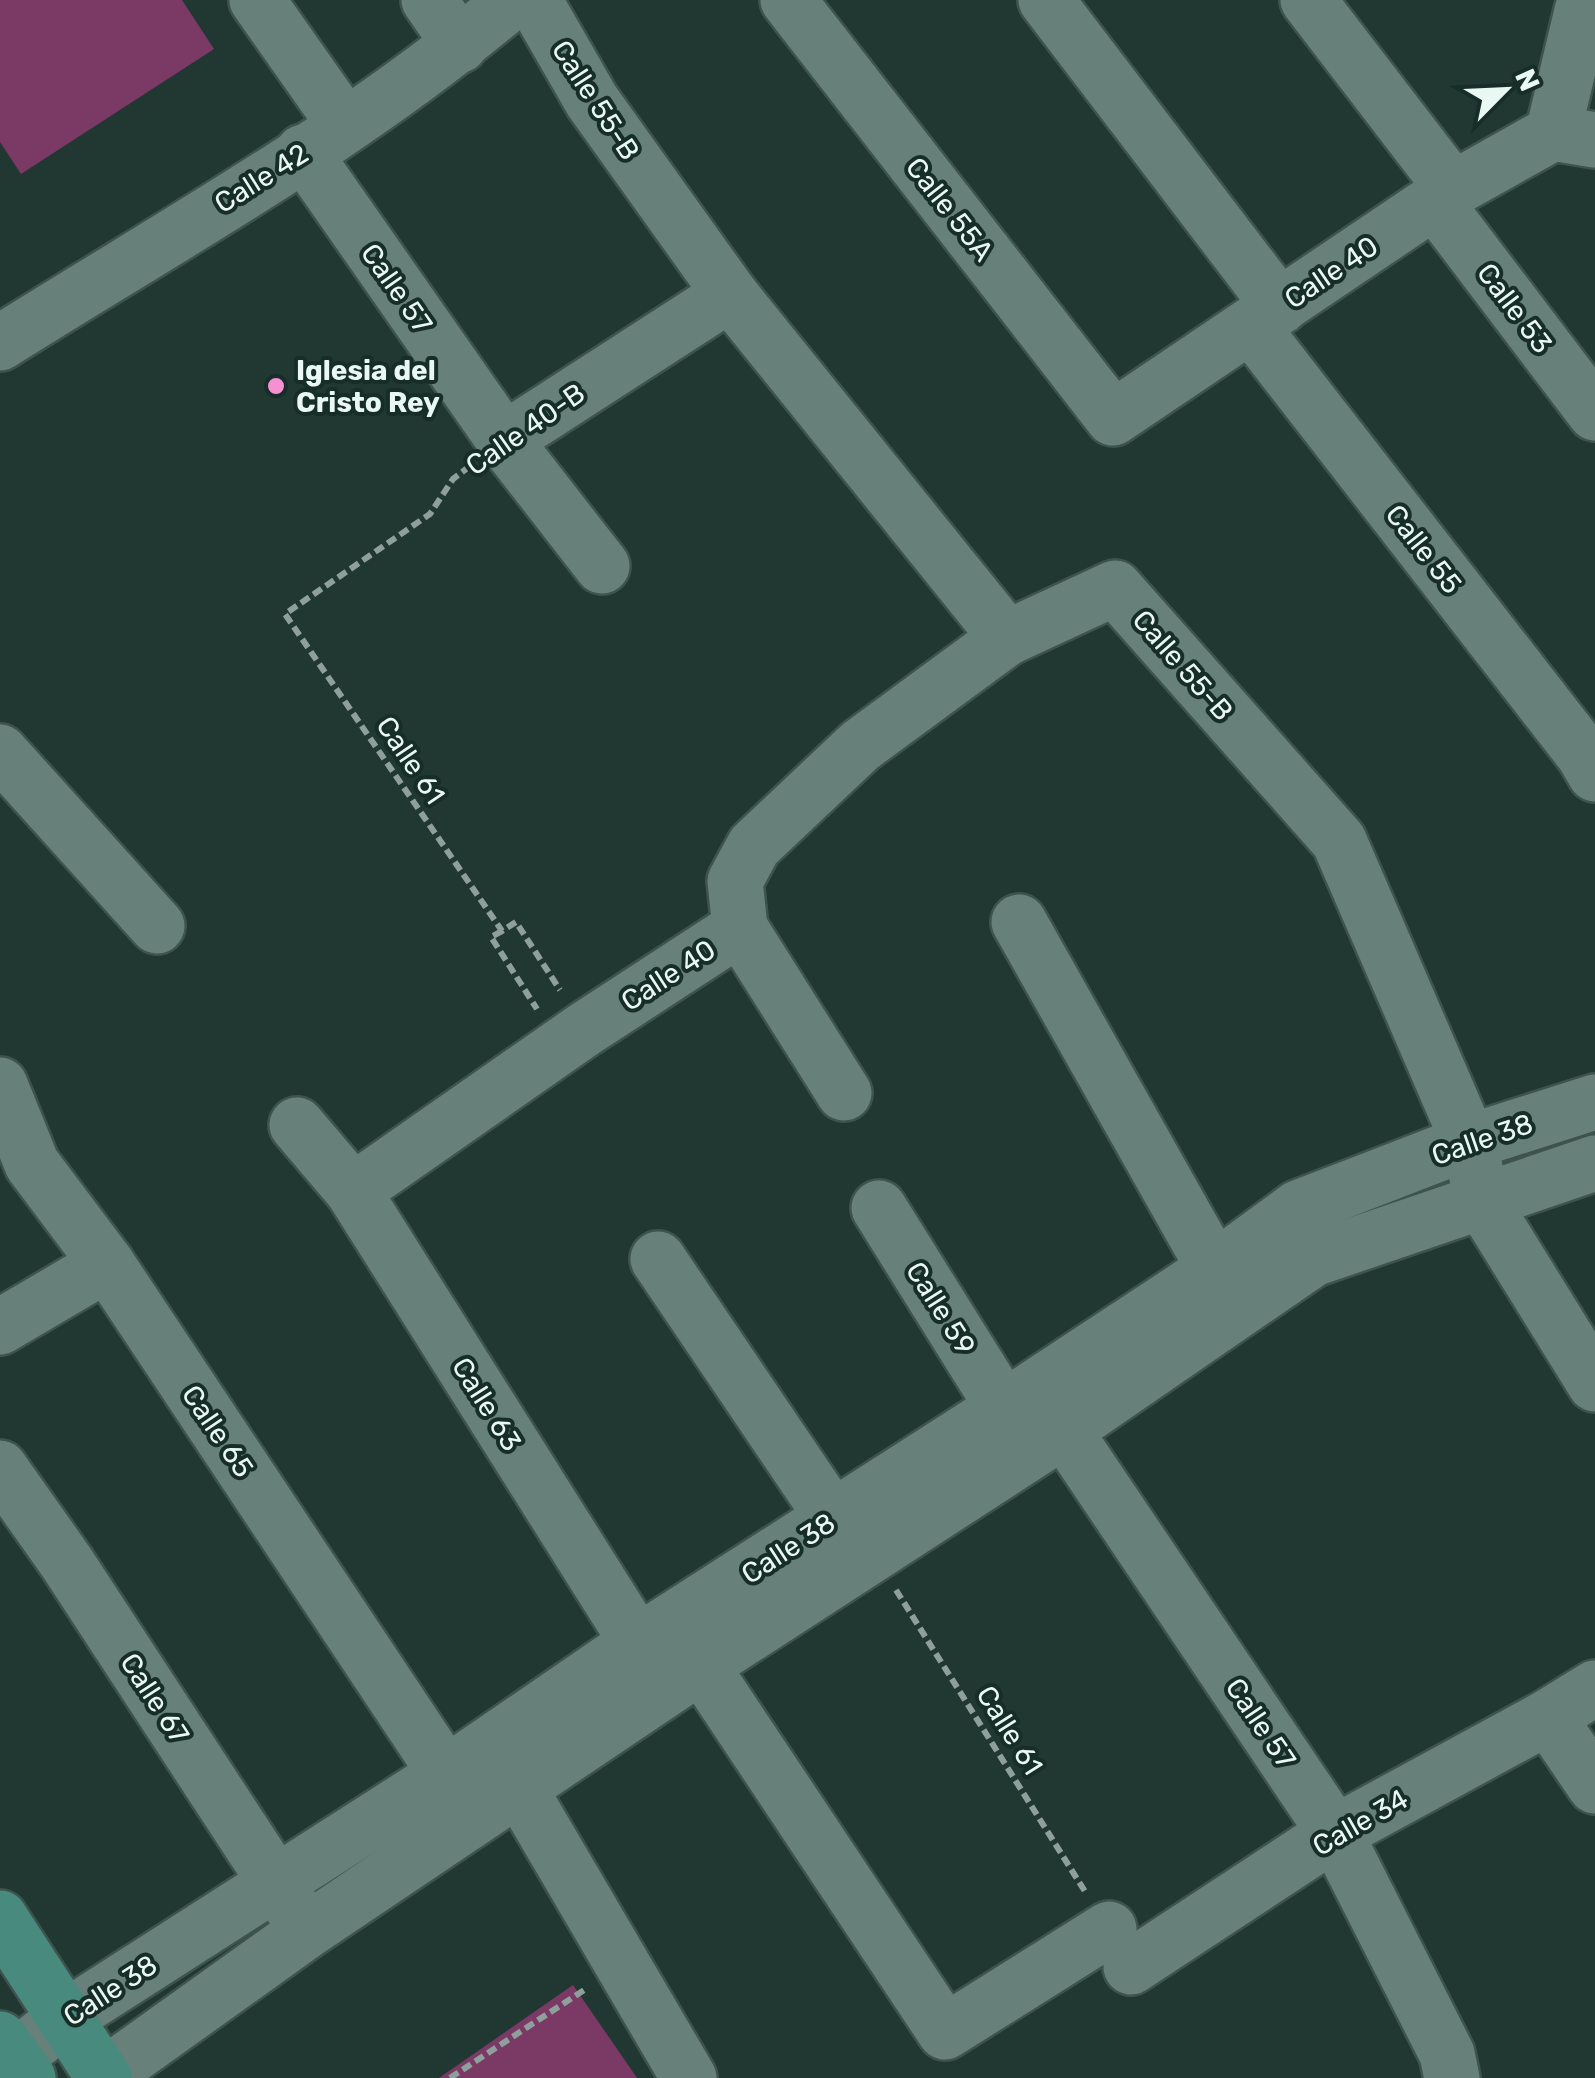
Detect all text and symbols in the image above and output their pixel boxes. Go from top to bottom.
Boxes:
street label: Calle 55-B [545,34,646,166]
north arrow [1455,40,1555,140]
text: N [1508,64,1547,96]
street label: Calle 42 [208,137,314,220]
street label: Calle 55A [899,151,1000,268]
street label: Calle 40 [1278,229,1384,316]
street label: Calle 57 [354,237,439,339]
street label: Calle 53 [1470,257,1559,360]
place label: Iglesia del Cristo Rey [296,354,440,419]
marker: Iglesia del Cristo Rey [265,375,287,397]
street label: Calle 40-B [460,376,591,482]
street label: Calle 55 [1379,498,1468,600]
street label: Calle 55-B [1126,603,1240,727]
street label: Calle 61 [369,710,452,810]
street label: Calle 40 [615,933,721,1018]
street label: Calle 38 [1427,1107,1537,1172]
street label: Calle 59 [899,1256,982,1361]
street label: Calle 63 [445,1351,528,1457]
street label: Calle 65 [175,1379,260,1484]
street label: Calle 38 [735,1506,841,1591]
street label: Calle 67 [113,1647,196,1749]
street label: Calle 57 [1219,1672,1303,1774]
street label: Calle 61 [969,1680,1050,1781]
street label: Calle 34 [1307,1782,1414,1863]
street label: Calle 38 [57,1948,163,2033]

